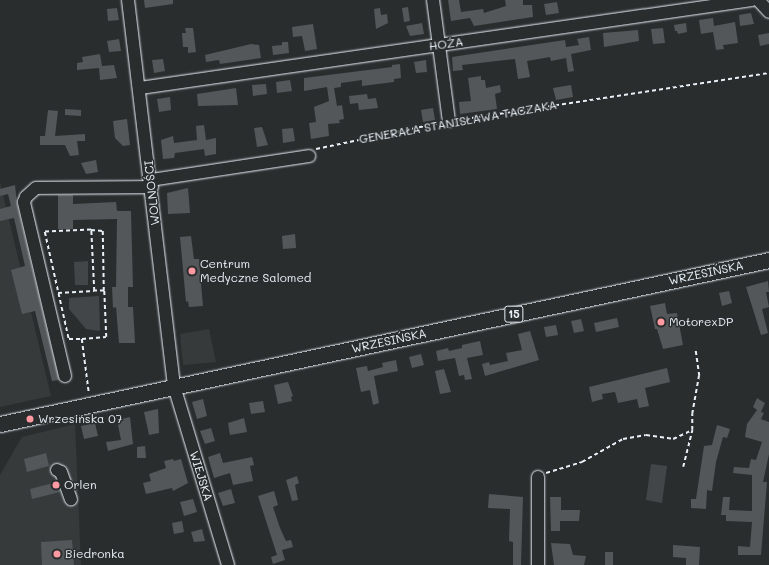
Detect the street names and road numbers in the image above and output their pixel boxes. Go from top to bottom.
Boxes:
street label: HOŻA [428,34,464,54]
street label: GENERAŁA STANISŁAWA TACZAKA [358,97,558,147]
street label: WOLNOŚCI [141,160,163,226]
street label: WRZESIŃSKA [667,258,745,288]
road number: 15 [504,305,524,323]
street label: WRZESIŃSKA [350,326,428,356]
street label: WIEJSKA [187,449,215,503]

